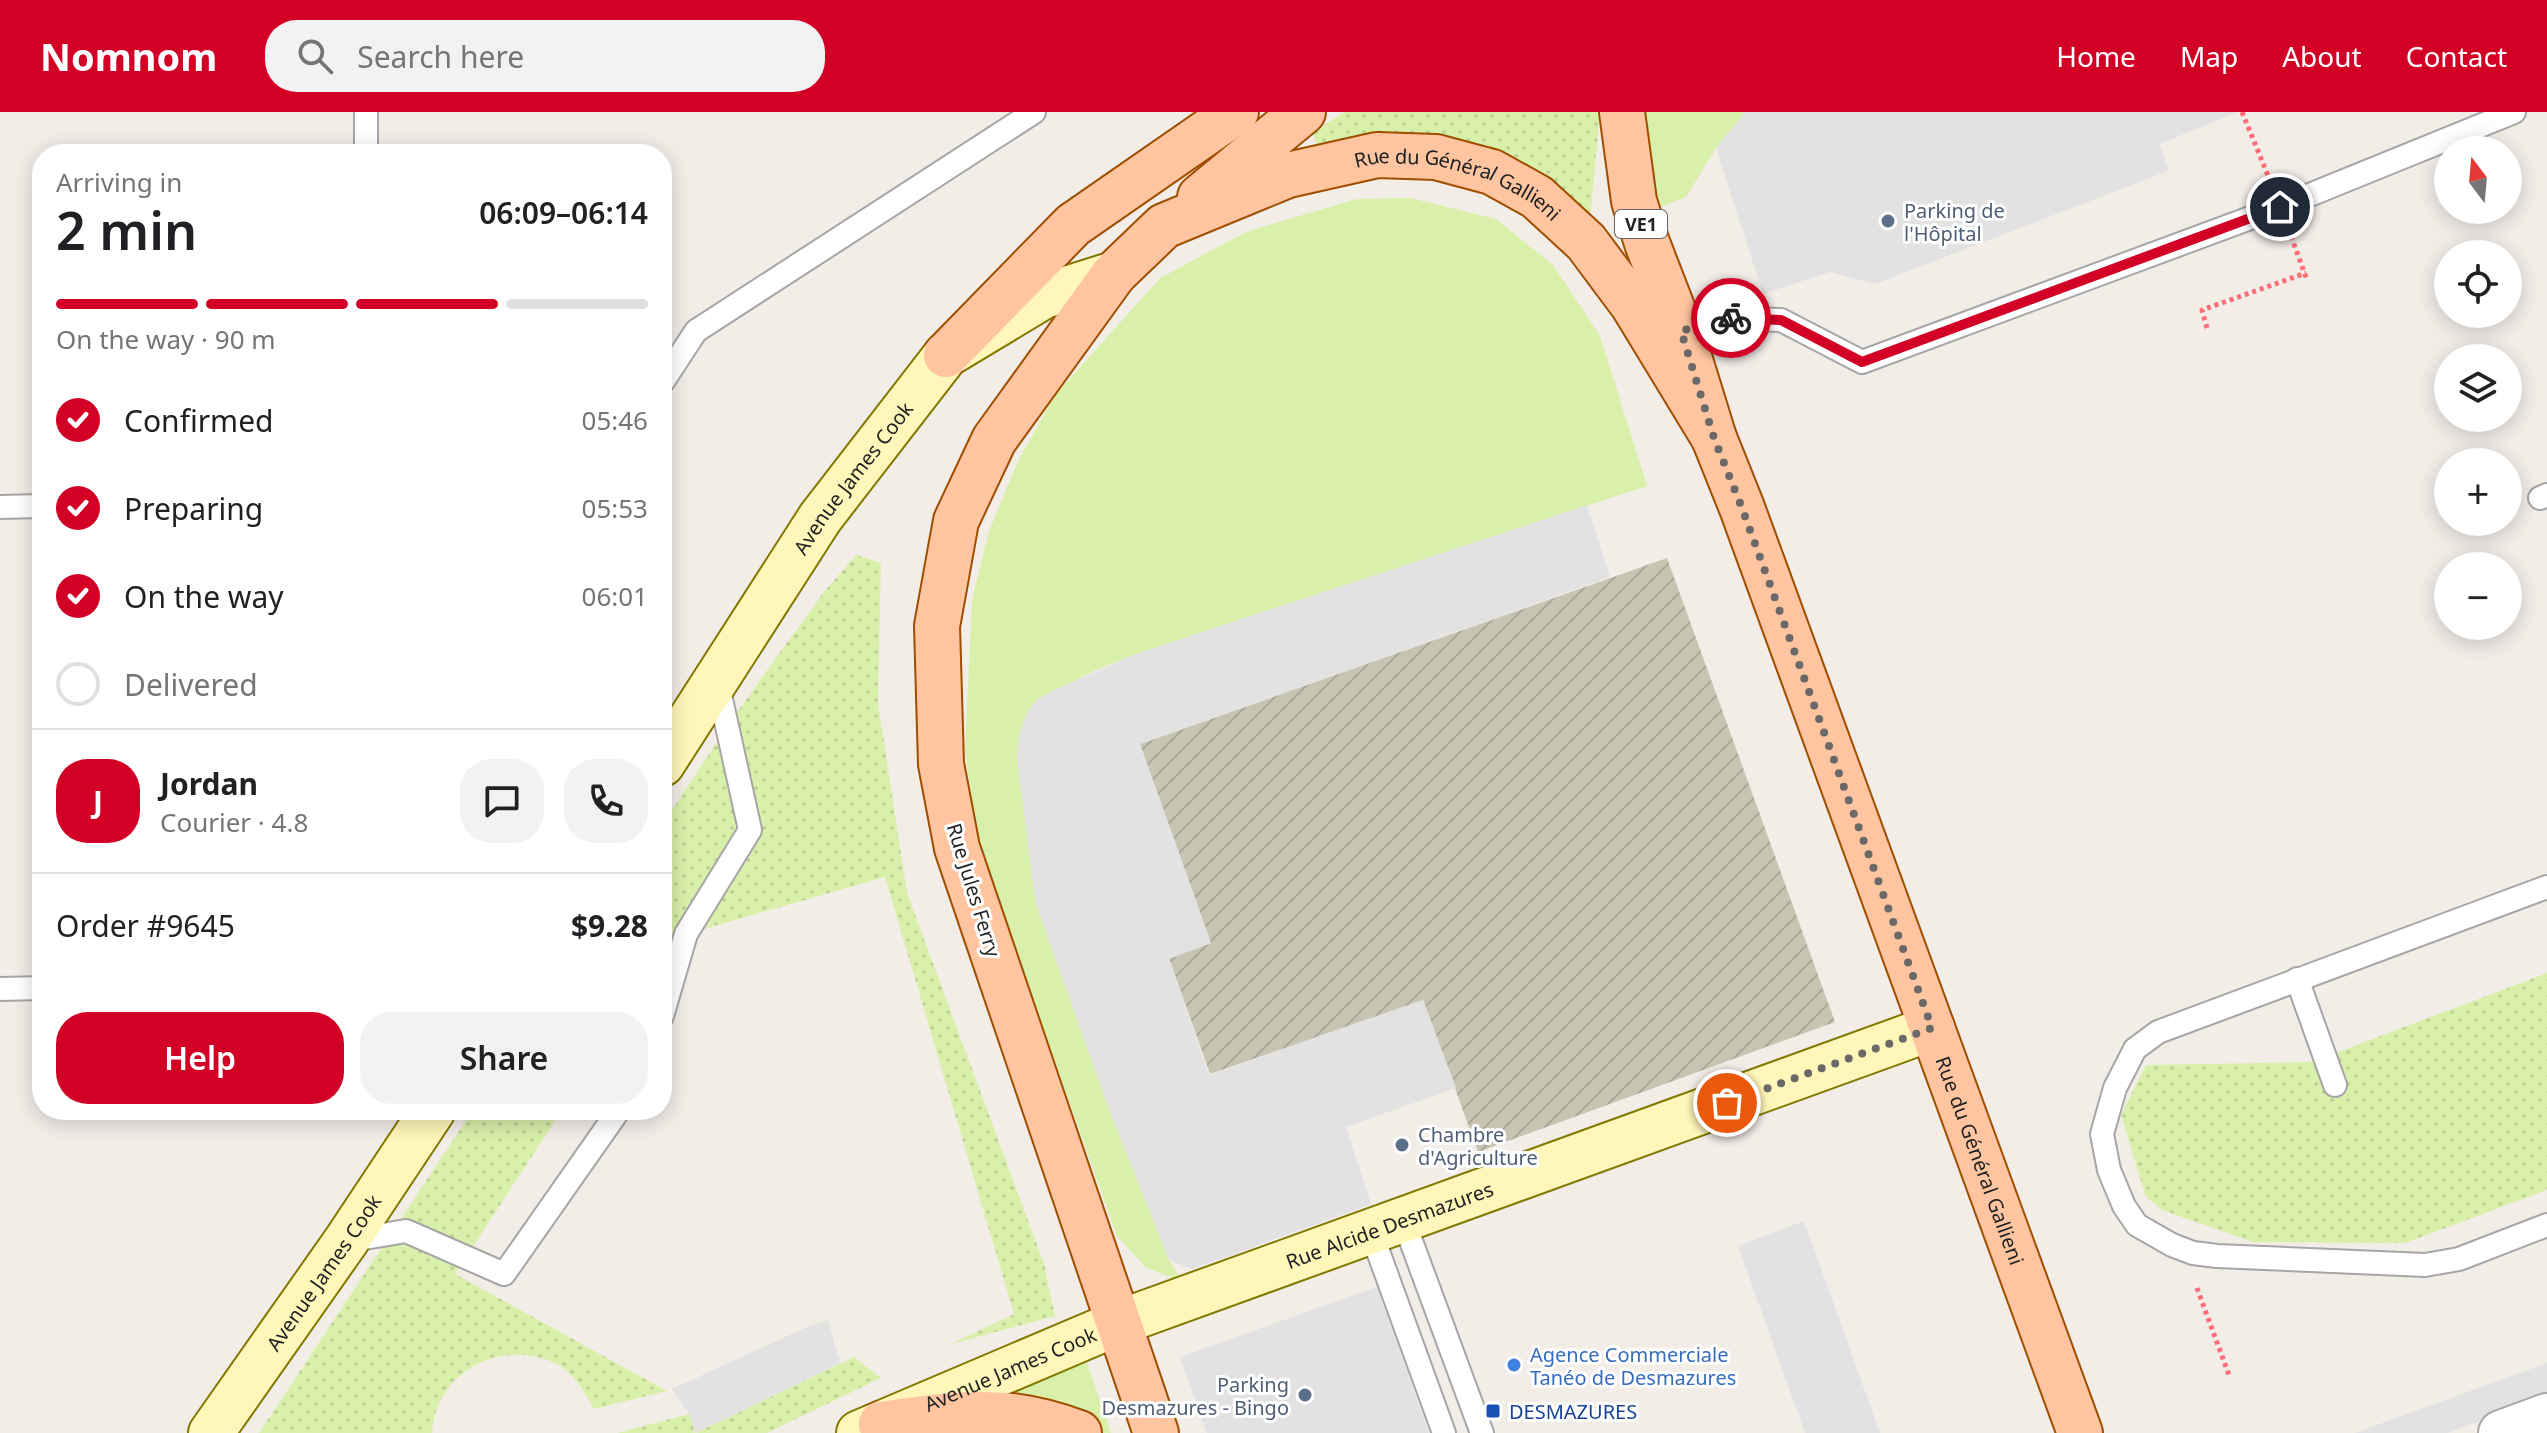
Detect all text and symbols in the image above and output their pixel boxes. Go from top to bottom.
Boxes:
search box [265,20,825,92]
text: Nomnom [40,30,217,82]
icon: search [293,34,337,78]
text: Search here [357,36,524,77]
text: Home [2056,37,2136,75]
text: Map [2180,37,2238,75]
text: About [2282,37,2362,75]
text: Contact [2406,37,2507,75]
north arrow [2434,136,2522,224]
map controls [2434,136,2522,640]
street label: Rue du Général Gallieni [1351,141,1567,226]
text: Arriving in [56,164,182,200]
pin [2246,173,2314,241]
icon: home [2258,185,2302,229]
text: 06:09–06:14 [479,192,648,233]
text: 2 min [56,194,197,265]
place label: Parking de l'Hôpital [1904,197,2005,247]
road number: VE1 [1615,210,1667,238]
marker: Parking de l'Hôpital [1879,212,1897,230]
button: locate [2434,240,2522,328]
courier [1691,278,1771,358]
icon: bike [1709,296,1753,340]
text: On the way · 90 m [56,321,276,357]
button: layers [2434,344,2522,432]
street label: Avenue James Cook [787,396,919,559]
icon: check [56,398,100,442]
text: Confirmed [124,400,274,441]
text: 05:46 [582,402,648,438]
button: + [2434,448,2522,536]
icon: check [56,486,100,530]
text: Preparing [124,488,263,529]
text: 05:53 [582,490,648,526]
button: − [2434,552,2522,640]
icon: check [56,574,100,618]
text: On the way [124,576,284,617]
text: 06:01 [582,578,648,614]
text: Delivered [124,664,258,705]
button: chat [460,759,544,843]
button: phone [564,759,648,843]
text: Jordan [160,763,258,804]
text: J [93,781,103,822]
text: Courier · 4.8 [160,804,308,840]
street label: Rue Jules Ferry [941,820,1007,961]
text: Order #9645 [56,905,235,946]
text: $9.28 [571,905,648,946]
button: Help [56,1012,344,1104]
button: Share [360,1012,648,1104]
street label: Rue du Général Gallieni [1930,1052,2031,1268]
pin [1693,1069,1761,1137]
icon: bag [1705,1081,1749,1125]
place label: Chambre d'Agriculture [1418,1121,1538,1171]
marker: Chambre d'Agriculture [1393,1136,1411,1154]
street label: Rue Alcide Desmazures [1282,1175,1497,1275]
street label: Avenue James Cook [260,1189,387,1356]
street label: Avenue James Cook [920,1320,1100,1417]
place label: Agence Commerciale Tanéo de Desmazures [1530,1341,1736,1391]
marker: Agence Commerciale Tanéo de Desmazures [1505,1356,1523,1374]
place label: Parking Desmazures - Bingo [1101,1371,1289,1421]
marker: Parking Desmazures - Bingo [1296,1386,1314,1404]
place label: DESMAZURES [1509,1398,1637,1425]
marker: DESMAZURES [1484,1402,1502,1420]

